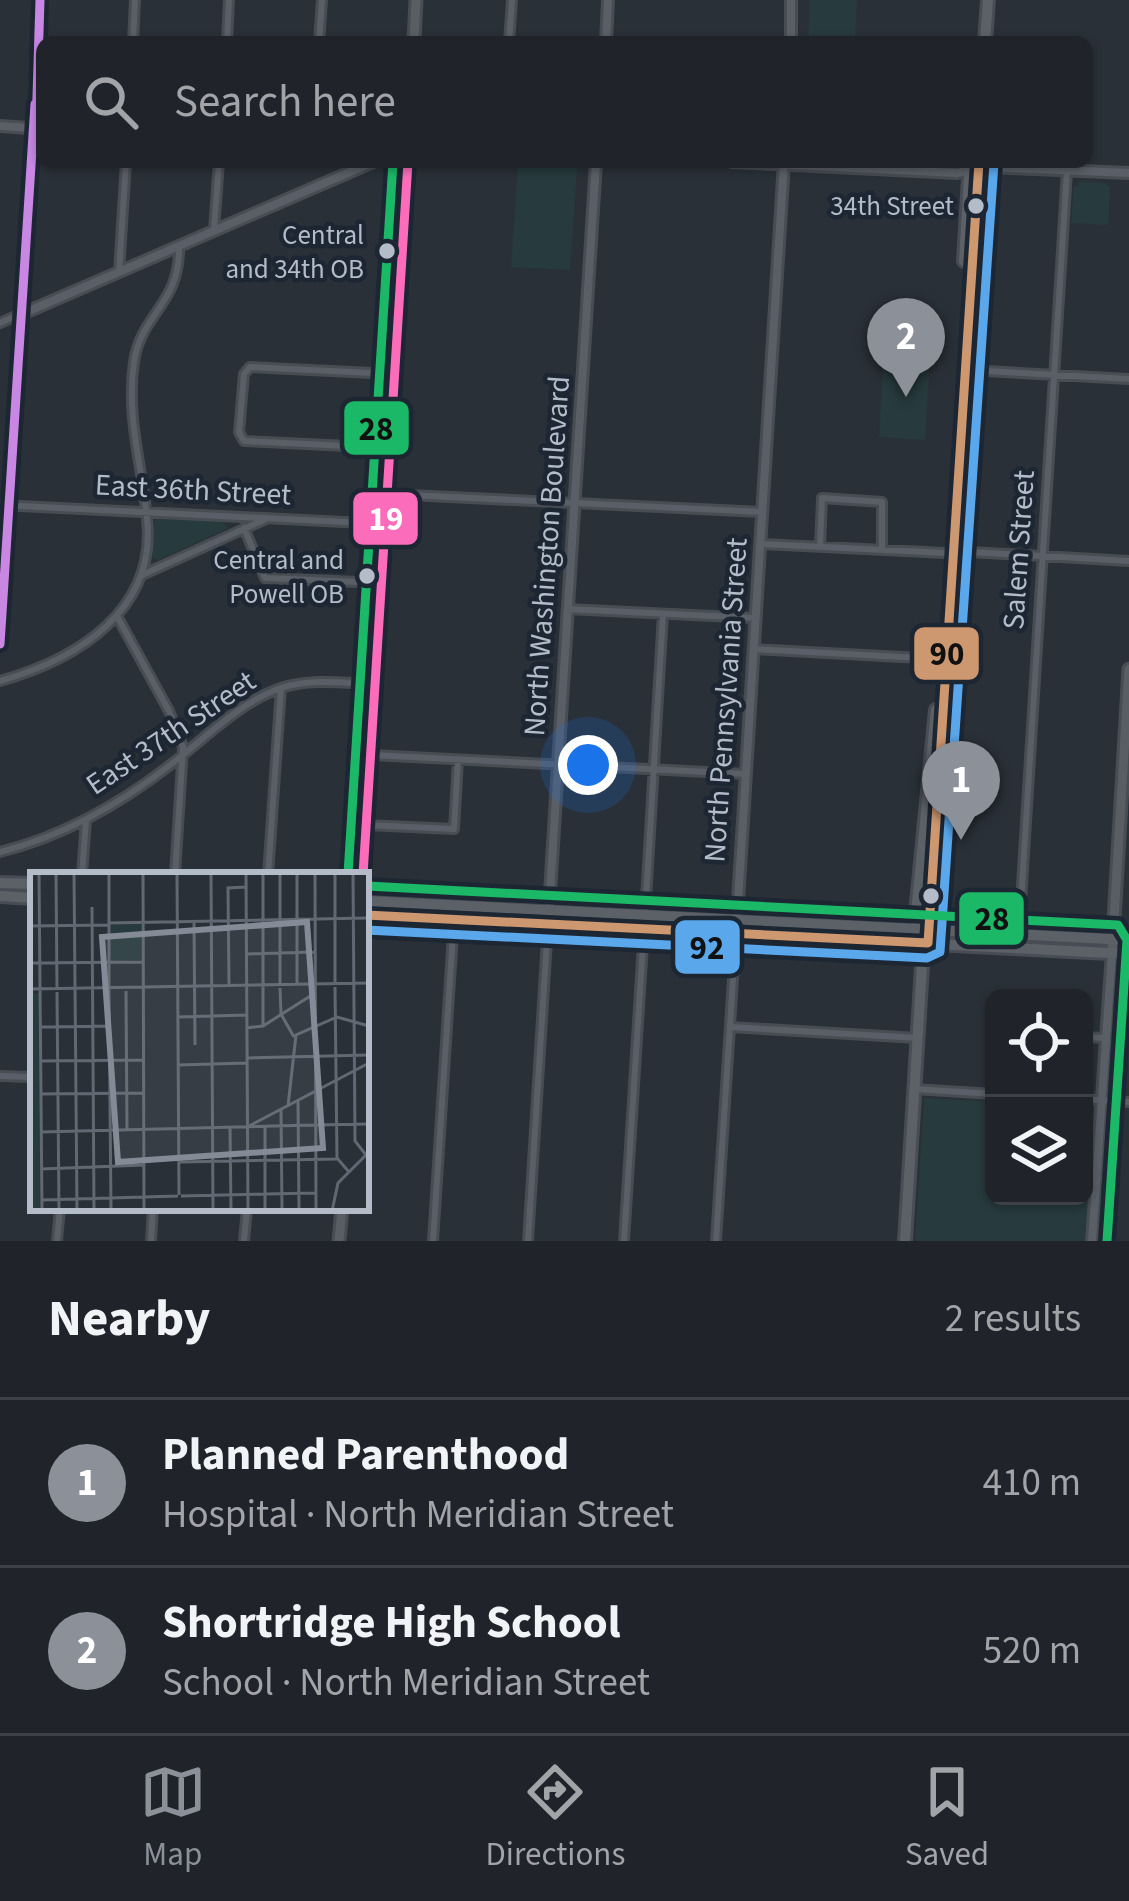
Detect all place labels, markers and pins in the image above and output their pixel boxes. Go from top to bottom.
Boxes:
place label: 34th Street [830,187,954,226]
marker: 34th Street [965,195,987,217]
place label: Central and 34th OB [225,216,364,289]
marker: Central and 34th OB [376,240,398,262]
pin: 2 [867,298,945,397]
place label: Central and Powell OB [213,541,344,614]
marker: Central and Powell OB [356,565,378,587]
pin: 1 [922,741,1000,840]
unlabelled marker [920,885,942,907]

